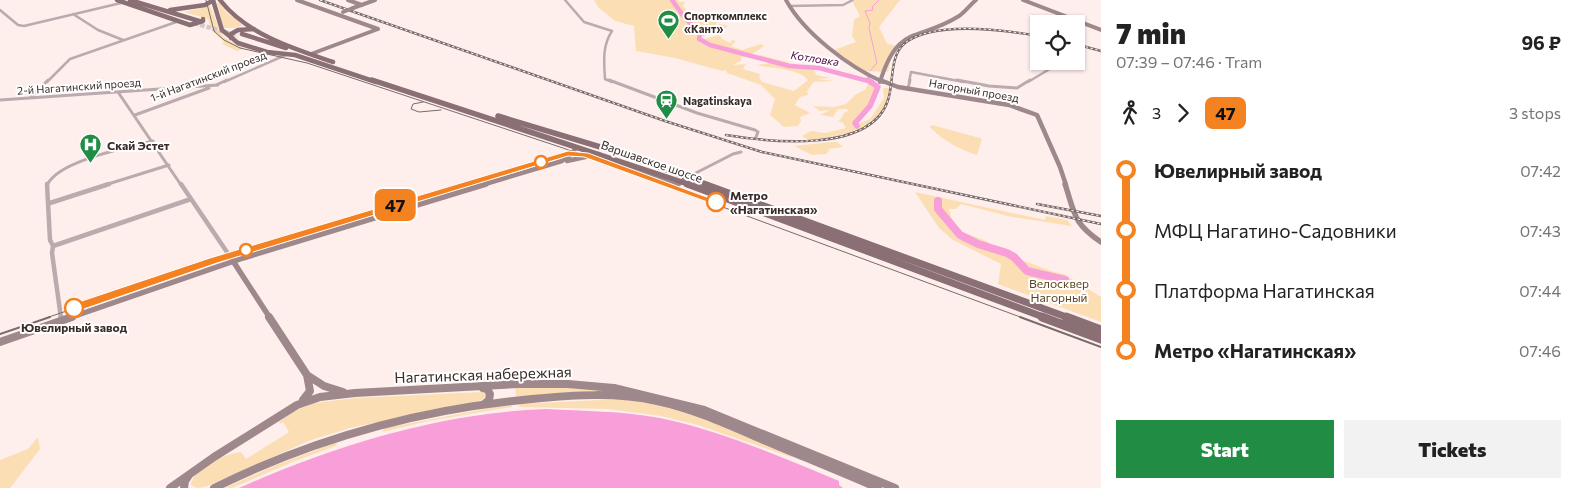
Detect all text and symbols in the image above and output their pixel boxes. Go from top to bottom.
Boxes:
sports icon: Спорткомплекс «Кант» [656,9,680,40]
place label: Спорткомплекс «Кант» [684,9,767,35]
map controls [1030,15,1085,70]
button: locate [1030,15,1085,70]
text: 7 min [1116,16,1186,50]
text: 96 ₽ [1521,31,1561,54]
street label: 1-й Нагатинский проезд [148,48,268,104]
water label: Котловка [790,48,840,68]
text: 07:39 – 07:46 · Tram [1116,52,1262,71]
street label: 2-й Нагатинский проезд [17,75,142,97]
street label: Нагорный проезд [928,76,1021,104]
station icon: Nagatinskaya [655,88,679,119]
place label: Nagatinskaya [683,94,752,107]
icon: walk [1116,99,1144,127]
icon: forward [1169,99,1197,127]
text: 47 [1215,102,1236,124]
text: 3 [1152,103,1161,122]
text: 3 stops [1509,103,1561,122]
hospital icon: Скай Эстет [79,133,103,164]
street label: Варшавское шоссе [599,137,705,185]
place label: Скай Эстет [107,138,170,152]
unlabelled marker [534,155,548,169]
text: Ювелирный завод [1154,159,1322,182]
text: 07:42 [1520,161,1561,180]
place label: Метро «Нагатинская» [730,188,818,216]
line badge: 47 [372,189,418,221]
marker: Метро «Нагатинская» [706,192,726,212]
text: 47 [385,194,405,216]
text: МФЦ Нагатино-Садовники [1154,219,1397,242]
text: 07:43 [1520,221,1561,240]
unlabelled marker [239,243,253,257]
park label: Велосквер Нагорный [1029,276,1089,304]
text: Платформа Нагатинская [1154,279,1375,302]
text: 07:44 [1519,281,1561,300]
marker: Ювелирный завод [64,298,84,318]
place label: Ювелирный завод [21,320,128,334]
text: Метро «Нагатинская» [1154,339,1356,362]
text: 07:46 [1519,341,1561,360]
street label: Нагатинская набережная [394,362,572,386]
button: Start [1116,420,1334,478]
button: Tickets [1344,420,1561,478]

